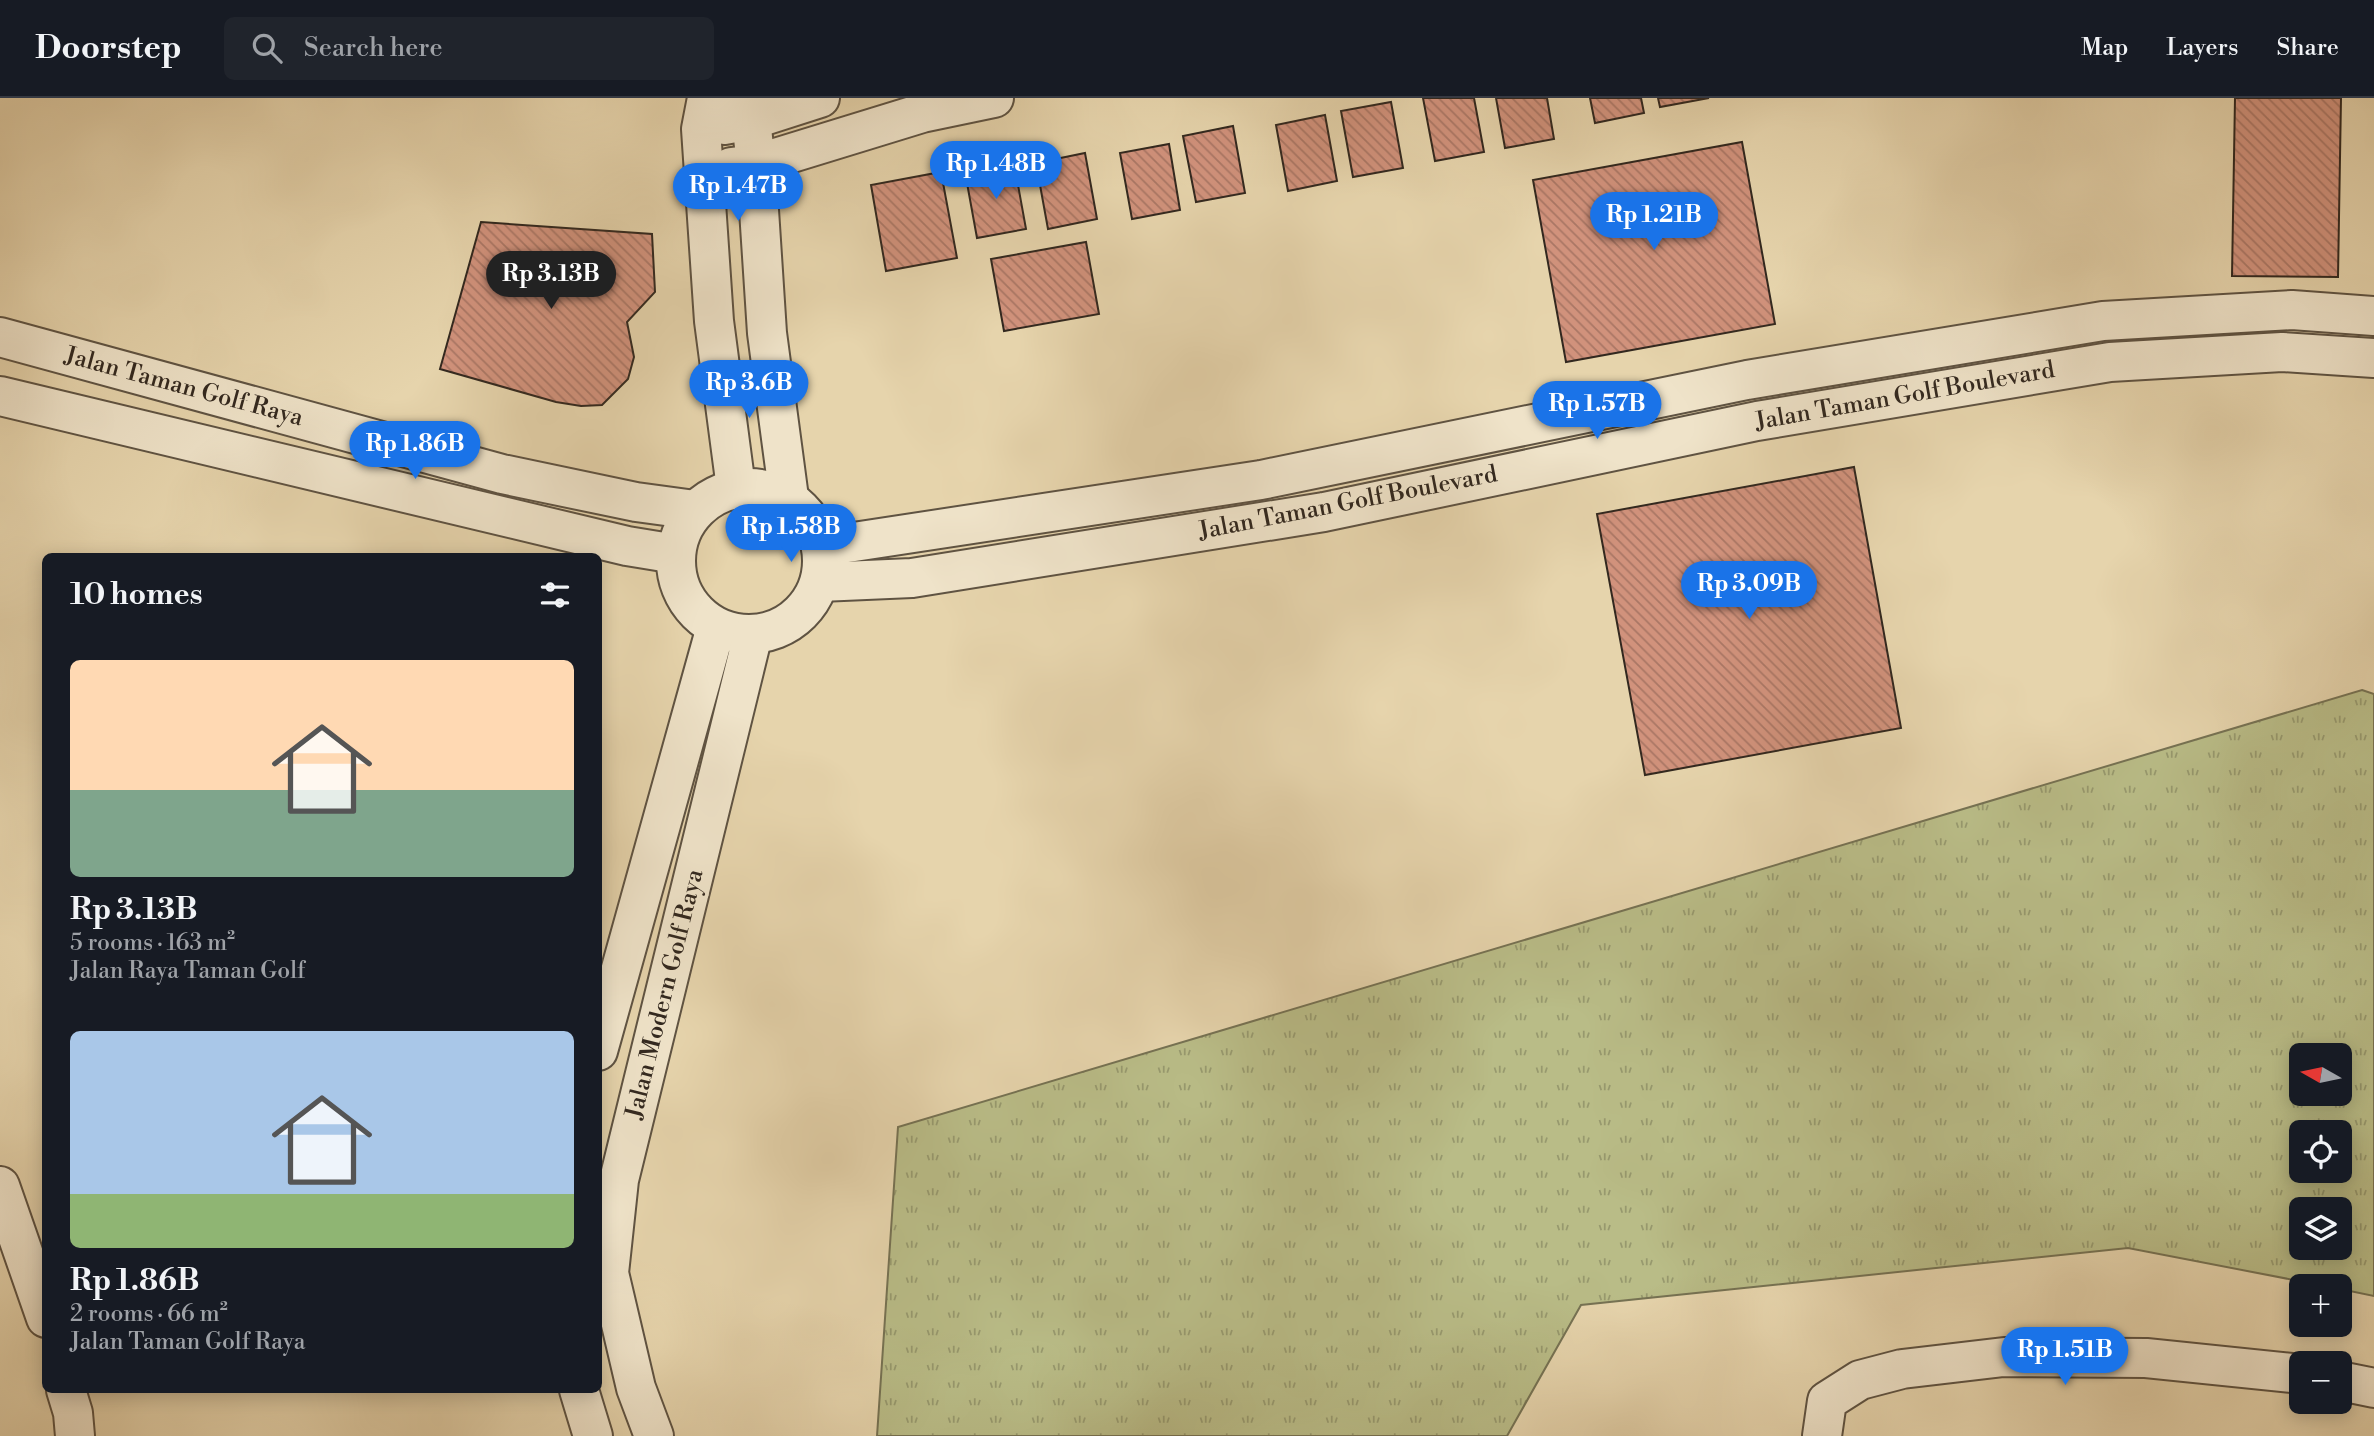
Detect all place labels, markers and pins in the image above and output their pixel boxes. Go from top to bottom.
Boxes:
pin: Rp 1.48B [924,141,1068,201]
pin: Rp 1.47B [666,164,810,223]
pin: Rp 1.21B [1582,192,1726,252]
pin: Rp 3.13B [479,252,623,311]
pin: Rp 3.6B [684,360,814,420]
pin: Rp 1.57B [1525,382,1669,441]
pin: Rp 1.86B [343,422,487,481]
pin: Rp 1.58B [719,504,863,564]
pin: Rp 3.09B [1677,561,1821,621]
pin: Rp 1.51B [1993,1328,2137,1387]

